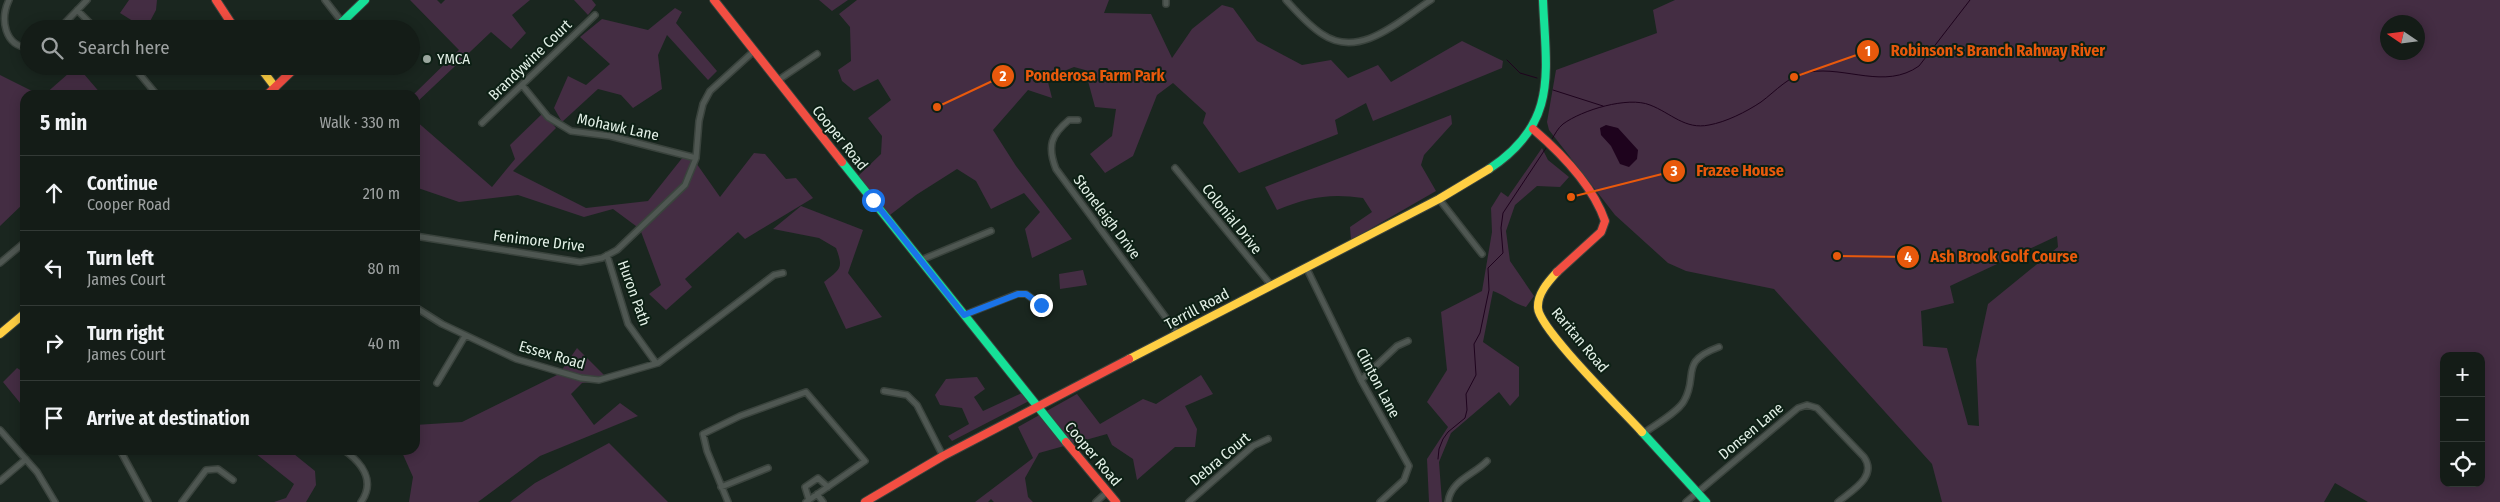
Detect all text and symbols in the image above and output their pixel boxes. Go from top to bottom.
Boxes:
north arrow [2380,15,2425,60]
street label: Brandywine Court [485,16,575,104]
search box [20,20,420,75]
icon: search [38,34,66,62]
callout: Robinson's Branch Rahway River [1856,35,2115,66]
text: Search here [78,36,170,59]
text: Robinson's Branch Rahway River [1891,41,2105,60]
text: 1 [1865,42,1871,60]
place label: YMCA [437,50,470,68]
marker: YMCA [421,53,433,65]
callout: Ponderosa Farm Park [990,60,1175,91]
text: Ponderosa Farm Park [1025,66,1166,85]
text: 2 [999,67,1007,85]
street label: Cooper Road [808,102,872,174]
text: 5 min [40,110,87,136]
street label: Mohawk Lane [575,110,661,144]
text: Walk · 330 m [319,113,400,132]
callout: Frazee House [1661,155,1794,186]
text: Frazee House [1696,161,1784,180]
text: 3 [1669,162,1678,180]
street label: Stoneleigh Drive [1070,171,1144,263]
text: Continue [87,172,158,195]
icon: ahead [40,179,68,207]
street label: Colonial Drive [1198,180,1266,258]
text: 210 m [363,184,400,203]
route start [862,189,885,212]
text: Cooper Road [87,195,171,214]
street label: Fenimore Drive [492,226,586,256]
callout: Ash Brook Golf Course [1896,241,2088,272]
text: Turn left [87,247,154,270]
text: Ash Brook Golf Course [1930,247,2078,266]
text: 4 [1904,248,1912,266]
icon: left [40,254,68,282]
street label: Huron Path [614,258,654,328]
text: 80 m [368,259,400,278]
text: James Court [87,270,165,289]
street label: Terrill Road [1162,285,1232,333]
route end [1030,294,1053,317]
street label: Raritan Road [1548,304,1612,376]
text: Turn right [87,322,164,345]
icon: right [40,329,68,357]
text: 40 m [368,334,400,353]
street label: Essex Road [517,337,587,373]
text: James Court [87,345,165,364]
street label: Clinton Lane [1352,345,1404,421]
map controls [2440,352,2485,487]
button: + [2440,352,2485,397]
button: − [2440,397,2485,442]
street label: Donsen Lane [1715,399,1787,463]
icon: arrive [40,404,68,432]
text: Arrive at destination [87,407,250,430]
street label: Cooper Road [1061,418,1125,490]
street label: Debra Court [1186,429,1254,489]
button: locate [2440,442,2485,487]

